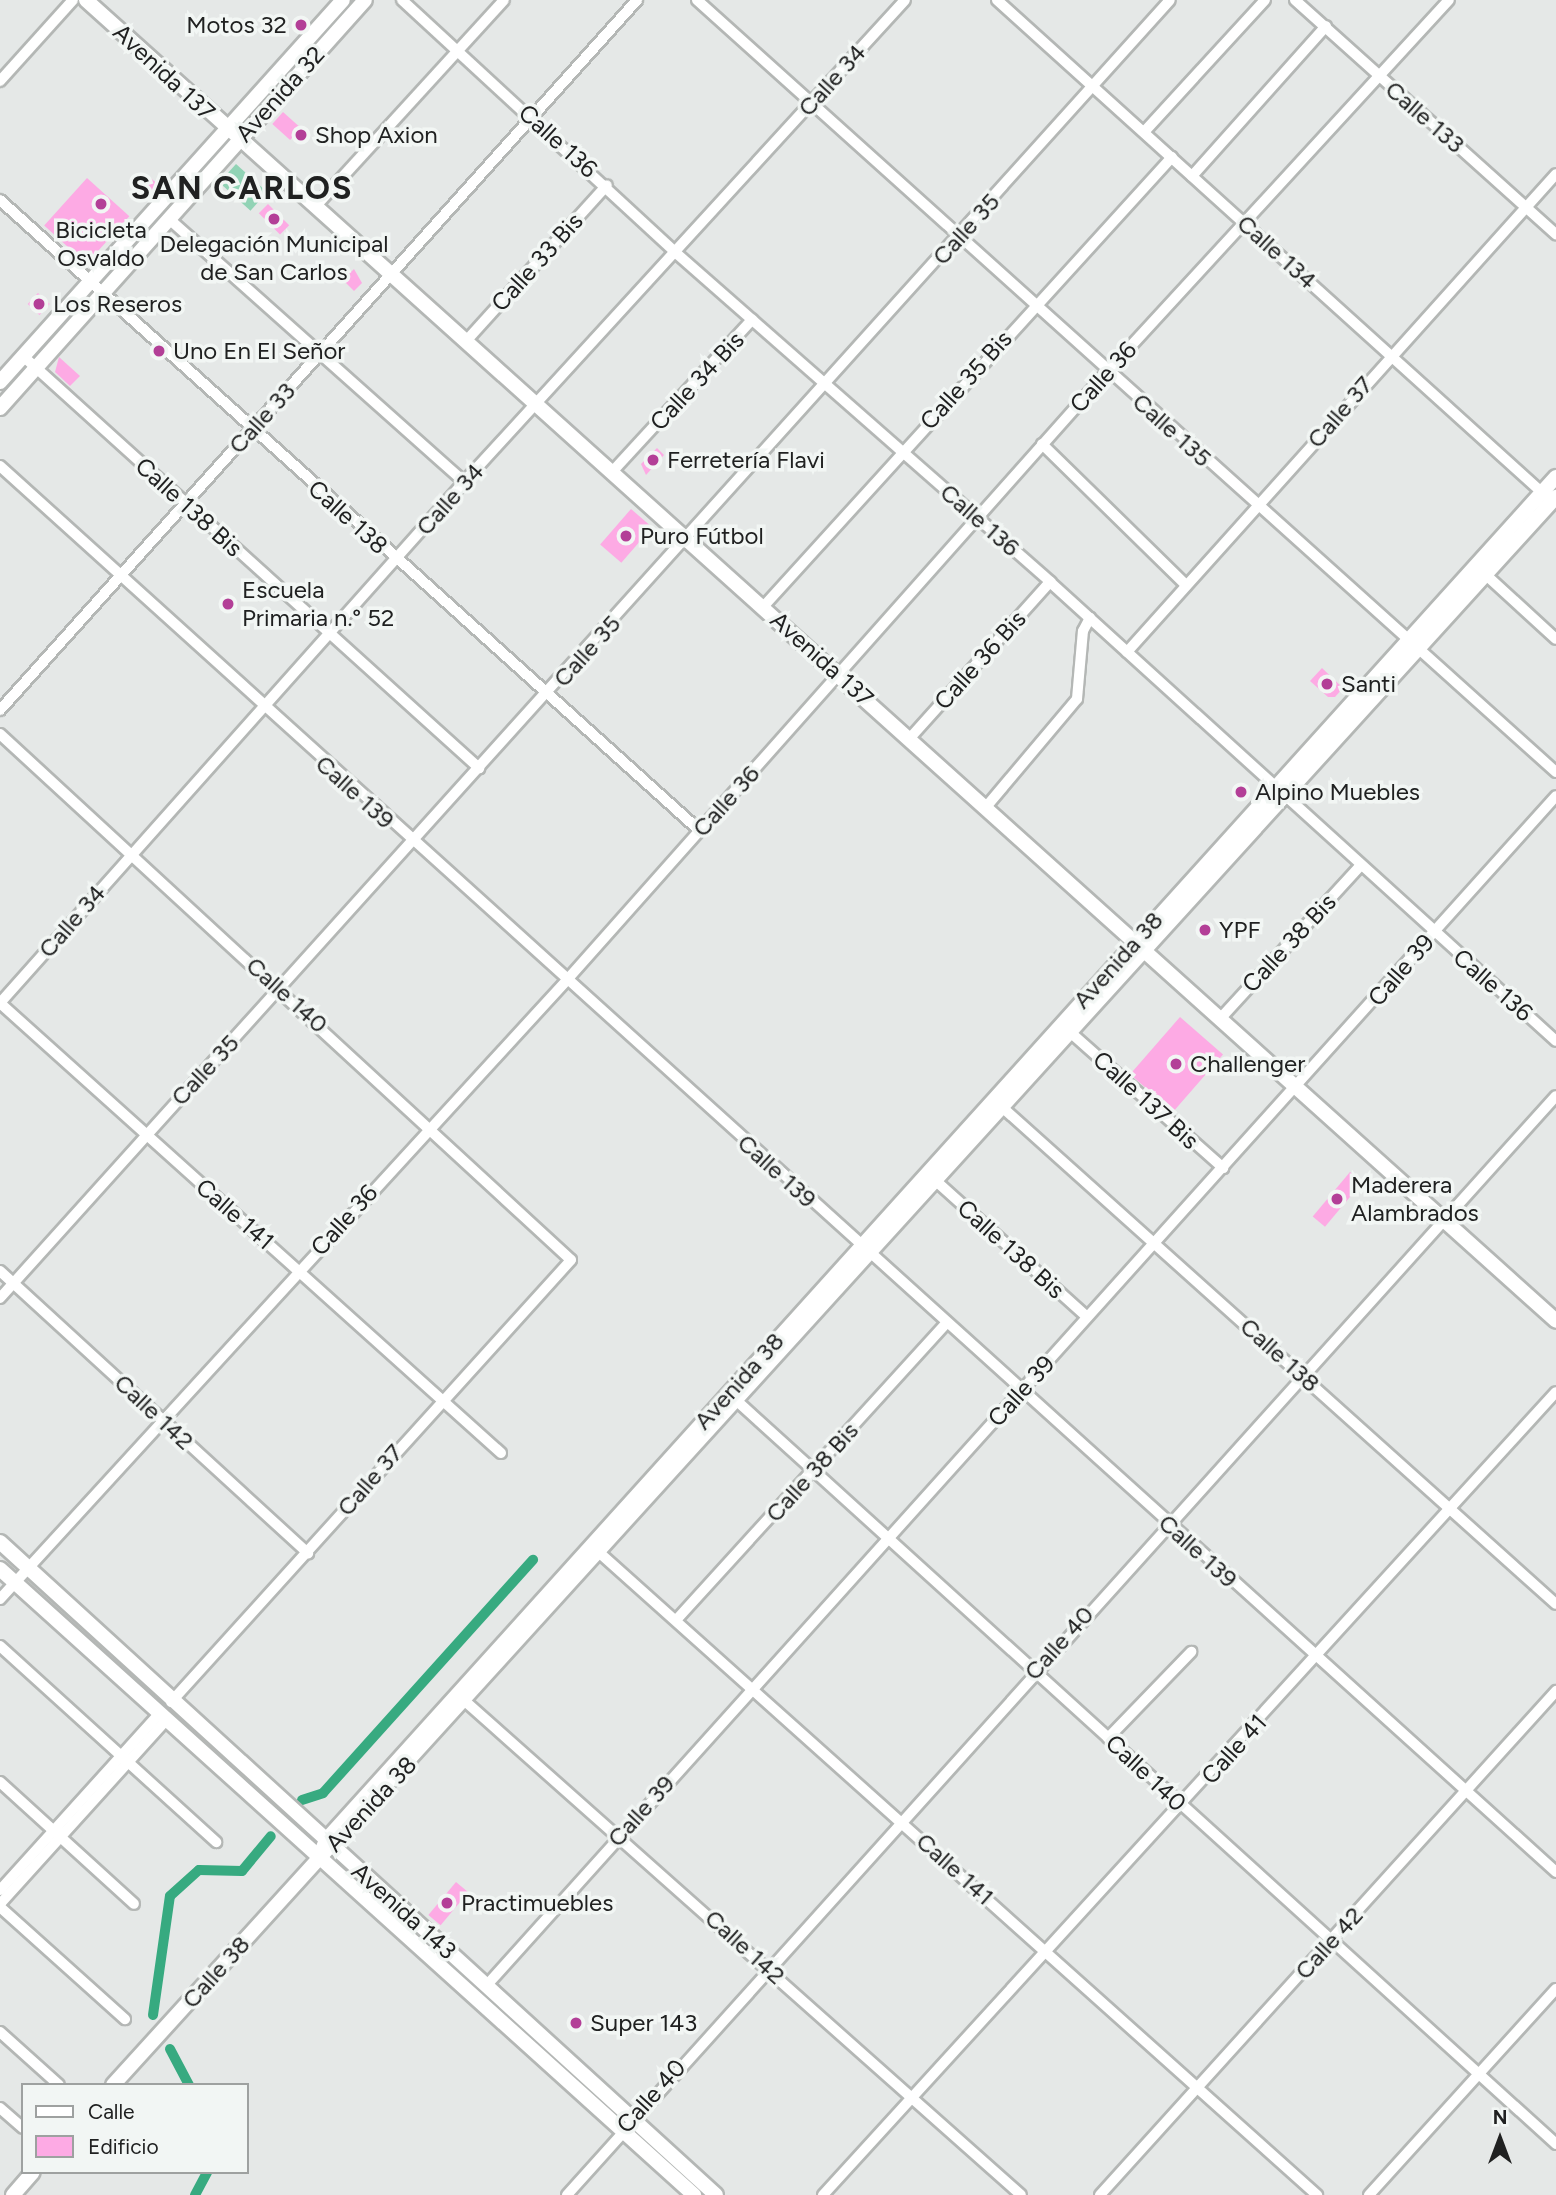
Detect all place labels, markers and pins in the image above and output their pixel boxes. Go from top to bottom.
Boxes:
place label: Motos 32 [186,11,287,39]
marker: Motos 32 [293,17,309,33]
place label: Shop Axion [315,121,438,149]
marker: Shop Axion [293,127,309,143]
marker: Bicicleta Osvaldo [93,196,109,212]
marker: Delegación Municipal de San Carlos [266,211,282,227]
place label: Bicicleta Osvaldo [55,216,147,272]
place label: Delegación Municipal de San Carlos [159,230,389,286]
place label: Los Reseros [53,290,182,318]
marker: Los Reseros [31,296,47,312]
place label: Uno En El Señor [173,337,345,365]
marker: Uno En El Señor [151,343,167,359]
place label: Ferretería Flavi [667,446,825,474]
marker: Ferretería Flavi [645,452,661,468]
place label: Puro Fútbol [640,522,764,550]
marker: Puro Fútbol [618,528,634,544]
place label: Escuela Primaria n.° 52 [242,576,394,632]
marker: Escuela Primaria n.° 52 [220,596,236,612]
place label: Santi [1341,670,1396,698]
marker: Santi [1319,676,1335,692]
place label: Alpino Muebles [1255,778,1420,806]
marker: Alpino Muebles [1233,784,1249,800]
place label: YPF [1219,916,1260,944]
marker: YPF [1197,922,1213,938]
place label: Challenger [1190,1050,1305,1078]
marker: Challenger [1168,1056,1184,1072]
place label: Maderera Alambrados [1351,1171,1479,1227]
marker: Maderera Alambrados [1329,1191,1345,1207]
place label: Practimuebles [461,1889,613,1917]
marker: Practimuebles [439,1895,455,1911]
place label: Super 143 [590,2009,697,2037]
marker: Super 143 [568,2015,584,2031]

